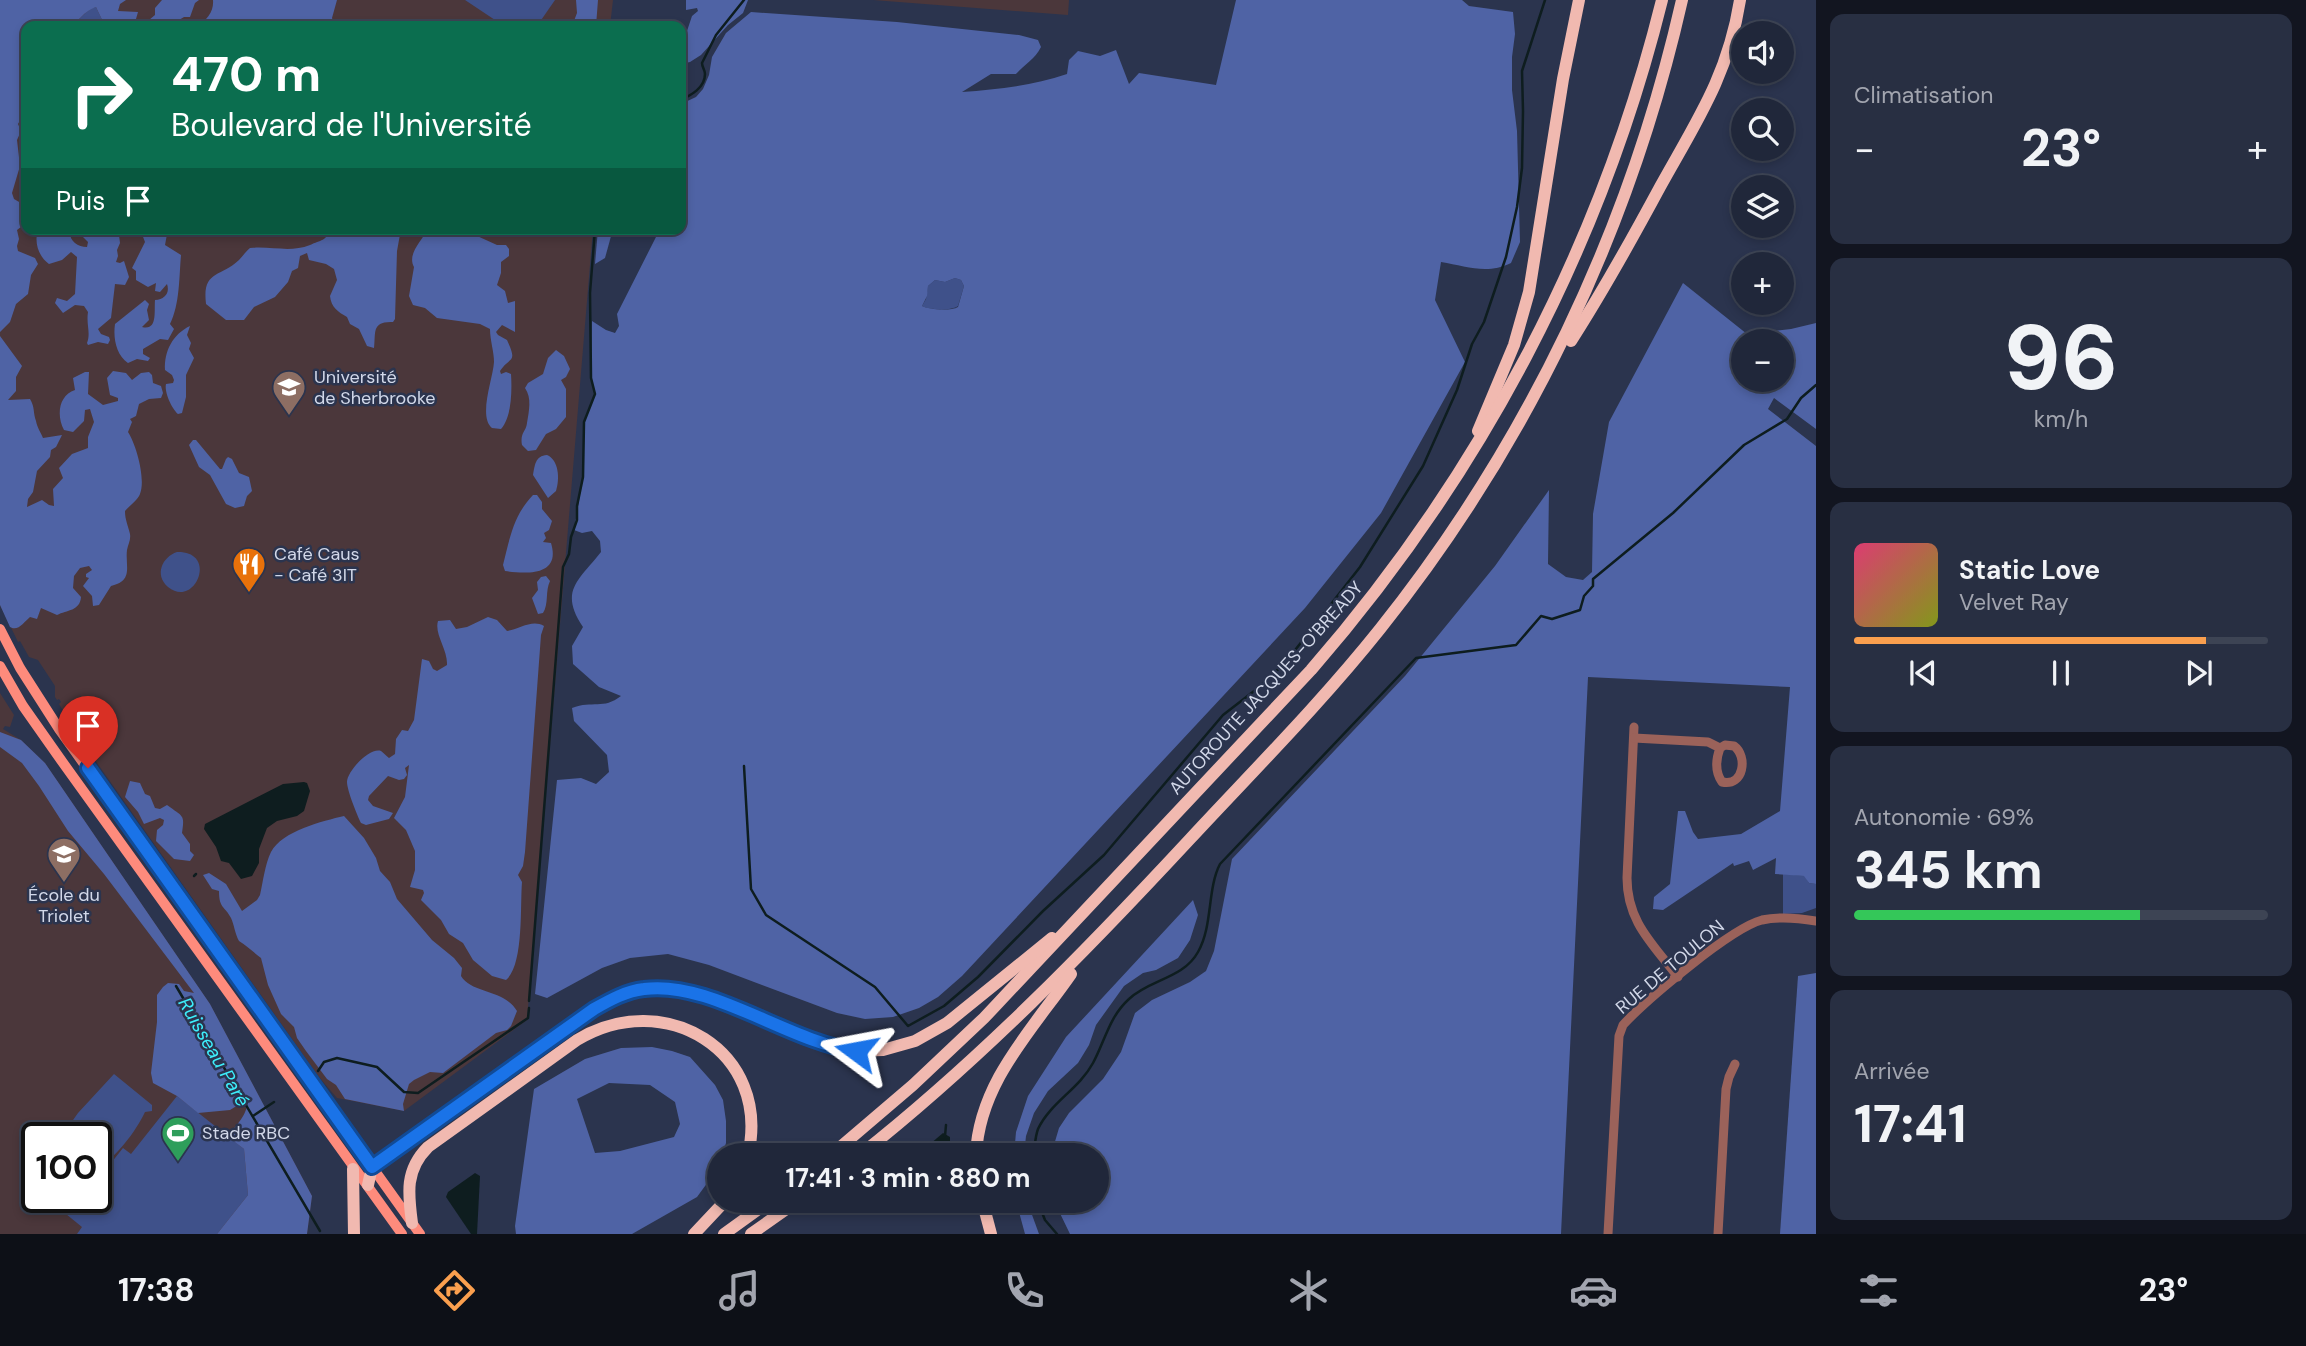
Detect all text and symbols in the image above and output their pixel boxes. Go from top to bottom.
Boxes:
map controls [1731,21,1794,392]
button: sound [1731,21,1794,84]
text: 470 m [171,42,321,106]
icon: right [56,49,147,140]
text: Climatisation [1854,80,1993,110]
button: search [1731,98,1794,161]
text: Boulevard de l'Université [171,104,532,146]
text: 23° [2021,114,2101,182]
text: − [1854,124,1875,174]
text: + [2247,124,2268,174]
button: layers [1731,175,1794,238]
icon: arrive [119,182,157,220]
text: Puis [56,184,105,218]
button: + [1731,252,1794,315]
text: 96 [2003,299,2119,417]
button: − [1731,329,1794,392]
place label: Université de Sherbrooke [314,365,436,410]
school or university icon: Université de Sherbrooke [270,368,308,417]
text: km/h [2034,404,2088,434]
place label: Café Caus - Café 3IT [274,542,360,587]
restaurant icon: Café Caus - Café 3IT [230,545,268,594]
text: Static Love [1959,553,2100,587]
street label: AUTOROUTE JACQUES-O'BREADY [1164,576,1369,800]
text: Velvet Ray [1959,587,2069,617]
icon: previous [1904,654,1942,692]
icon: pause [2042,654,2080,692]
icon: next [2180,654,2218,692]
pin [58,696,118,768]
icon: arrive [69,707,107,745]
text: Autonomie · 69% [1854,802,2034,832]
school or university icon: École du Triolet [45,835,83,884]
text: 345 km [1854,836,2043,904]
place label: École du Triolet [28,883,100,928]
street label: RUE DE TOULON [1611,915,1729,1019]
water label: Ruisseau Paré [173,993,256,1111]
position arrow [819,1014,893,1088]
text: Arrivée [1854,1056,1930,1086]
text: 17:41 [1854,1090,1967,1158]
sports icon: Stade RBC [159,1114,197,1163]
place label: Stade RBC [202,1121,290,1145]
speed limit sign: 100 [21,1122,112,1213]
text: 17:41 · 3 min · 880 m [785,1161,1031,1195]
icon: directions [430,1266,479,1315]
icon: music [715,1266,764,1315]
icon: phone [1000,1266,1049,1315]
icon: climate [1284,1266,1333,1315]
icon: car [1569,1266,1618,1315]
icon: filters [1854,1266,1903,1315]
text: 17:38 [118,1269,194,1311]
text: 23° [2139,1269,2188,1311]

